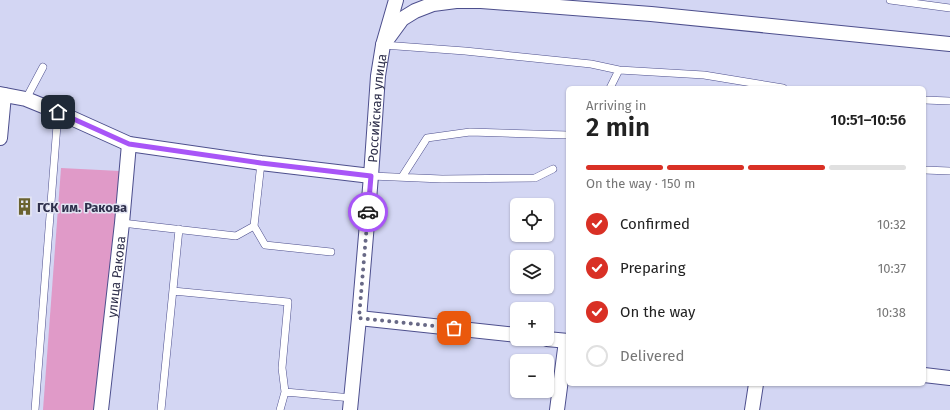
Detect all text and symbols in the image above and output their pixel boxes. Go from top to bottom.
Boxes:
street label: Российская улица [364,53,389,163]
pin [41,95,75,129]
text: Arriving in [586,98,646,113]
icon: home [47,101,69,123]
text: 10:51–10:56 [831,111,906,129]
text: 2 min [586,112,650,143]
text: On the way · 150 m [586,176,695,191]
courier [348,192,388,232]
building icon: ГСК им. Ракова [14,197,34,217]
map controls [510,198,554,398]
button: locate [510,198,554,242]
place label: ГСК им. Ракова [37,200,127,215]
icon: car [357,201,379,223]
icon: check [586,213,608,235]
text: Confirmed [620,215,690,233]
text: 10:32 [877,217,906,232]
street label: улица Ракова [104,235,128,318]
button: layers [510,250,554,294]
icon: check [586,257,608,279]
text: Preparing [620,259,685,277]
text: 10:37 [878,261,906,276]
icon: check [586,301,608,323]
button: + [510,302,554,346]
text: On the way [620,303,695,321]
text: 10:38 [876,305,906,320]
pin [437,311,471,345]
icon: bag [443,317,465,339]
text: Delivered [620,347,684,365]
button: − [510,354,554,398]

